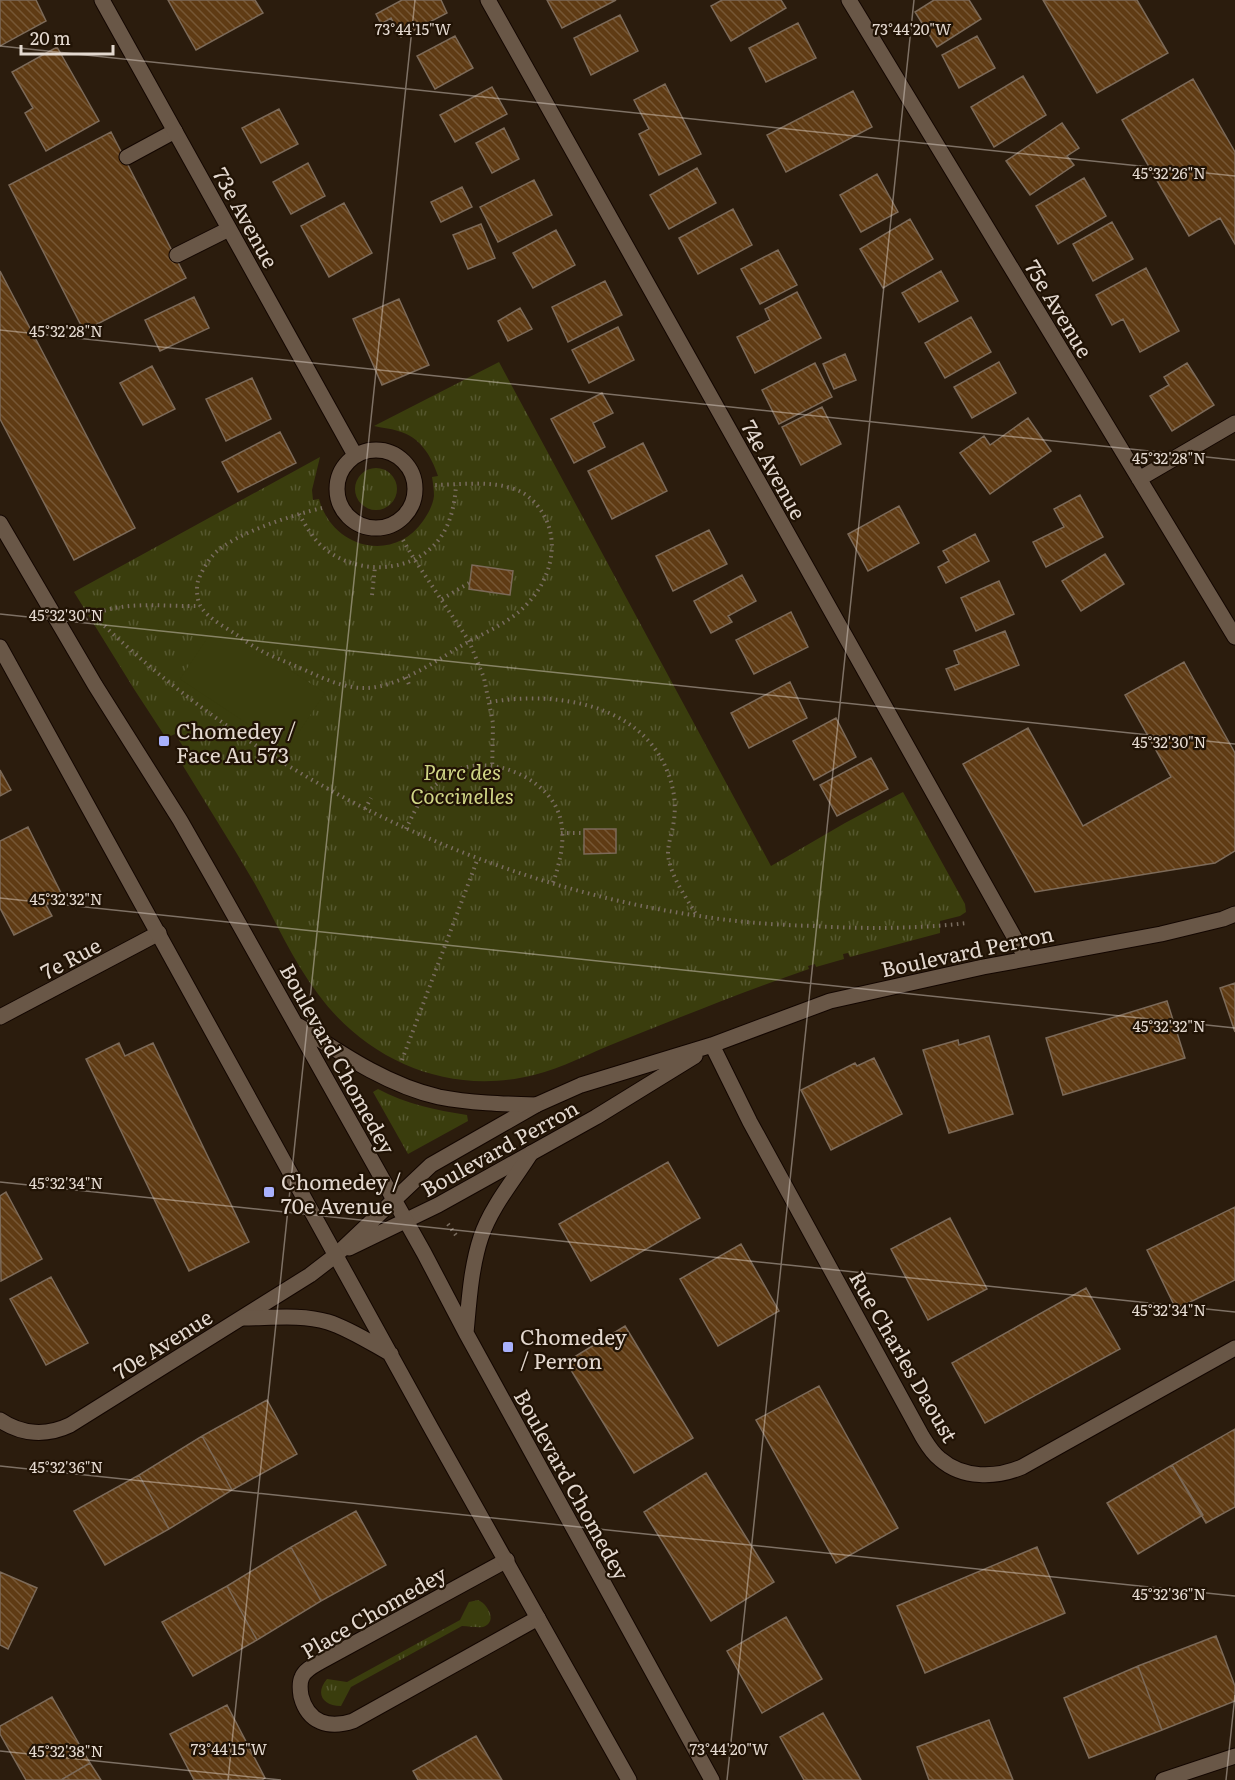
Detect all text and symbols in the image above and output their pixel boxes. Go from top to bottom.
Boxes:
text: 73°44'15"W [375,17,452,40]
text: 73°44'20"W [872,17,952,40]
scale bar [21,18,112,56]
text: 20 m [30,24,71,51]
street label: 73e Avenue [207,161,287,273]
text: 45°32'26"N [1132,161,1206,184]
street label: 75e Avenue [1018,253,1102,363]
text: 45°32'28"N [29,319,103,342]
street label: 74e Avenue [735,414,815,525]
text: 45°32'28"N [1132,446,1206,469]
text: 45°32'30"N [29,603,103,626]
place label: Chomedey / Face Au 573 [176,714,296,769]
text: 45°32'30"N [1132,730,1206,753]
marker: Chomedey / Face Au 573 [157,734,171,748]
park label: Parc des Coccinelles [410,755,514,810]
text: 45°32'32"N [29,887,103,910]
street label: Boulevard Perron [878,917,1056,983]
street label: 7e Rue [34,928,106,986]
street label: Boulevard Chomedey [274,957,405,1160]
text: 45°32'32"N [1132,1014,1206,1037]
street label: Boulevard Perron [415,1091,583,1203]
place label: Chomedey / 70e Avenue [281,1165,401,1220]
text: 45°32'34"N [29,1171,103,1194]
marker: Chomedey / 70e Avenue [262,1185,276,1199]
street label: Rue Charles Daoust [843,1265,967,1448]
text: 45°32'34"N [1132,1298,1206,1321]
street label: 70e Avenue [106,1300,218,1386]
place label: Chomedey / Perron [520,1320,628,1375]
marker: Chomedey / Perron [501,1340,515,1354]
street label: Boulevard Chomedey [508,1383,639,1586]
text: 45°32'36"N [29,1455,103,1478]
street label: Place Chomedey [295,1556,452,1665]
text: 45°32'36"N [1132,1582,1206,1605]
text: 73°44'15"W [191,1737,268,1760]
text: 73°44'20"W [689,1737,769,1760]
text: 45°32'38"N [29,1739,103,1762]

